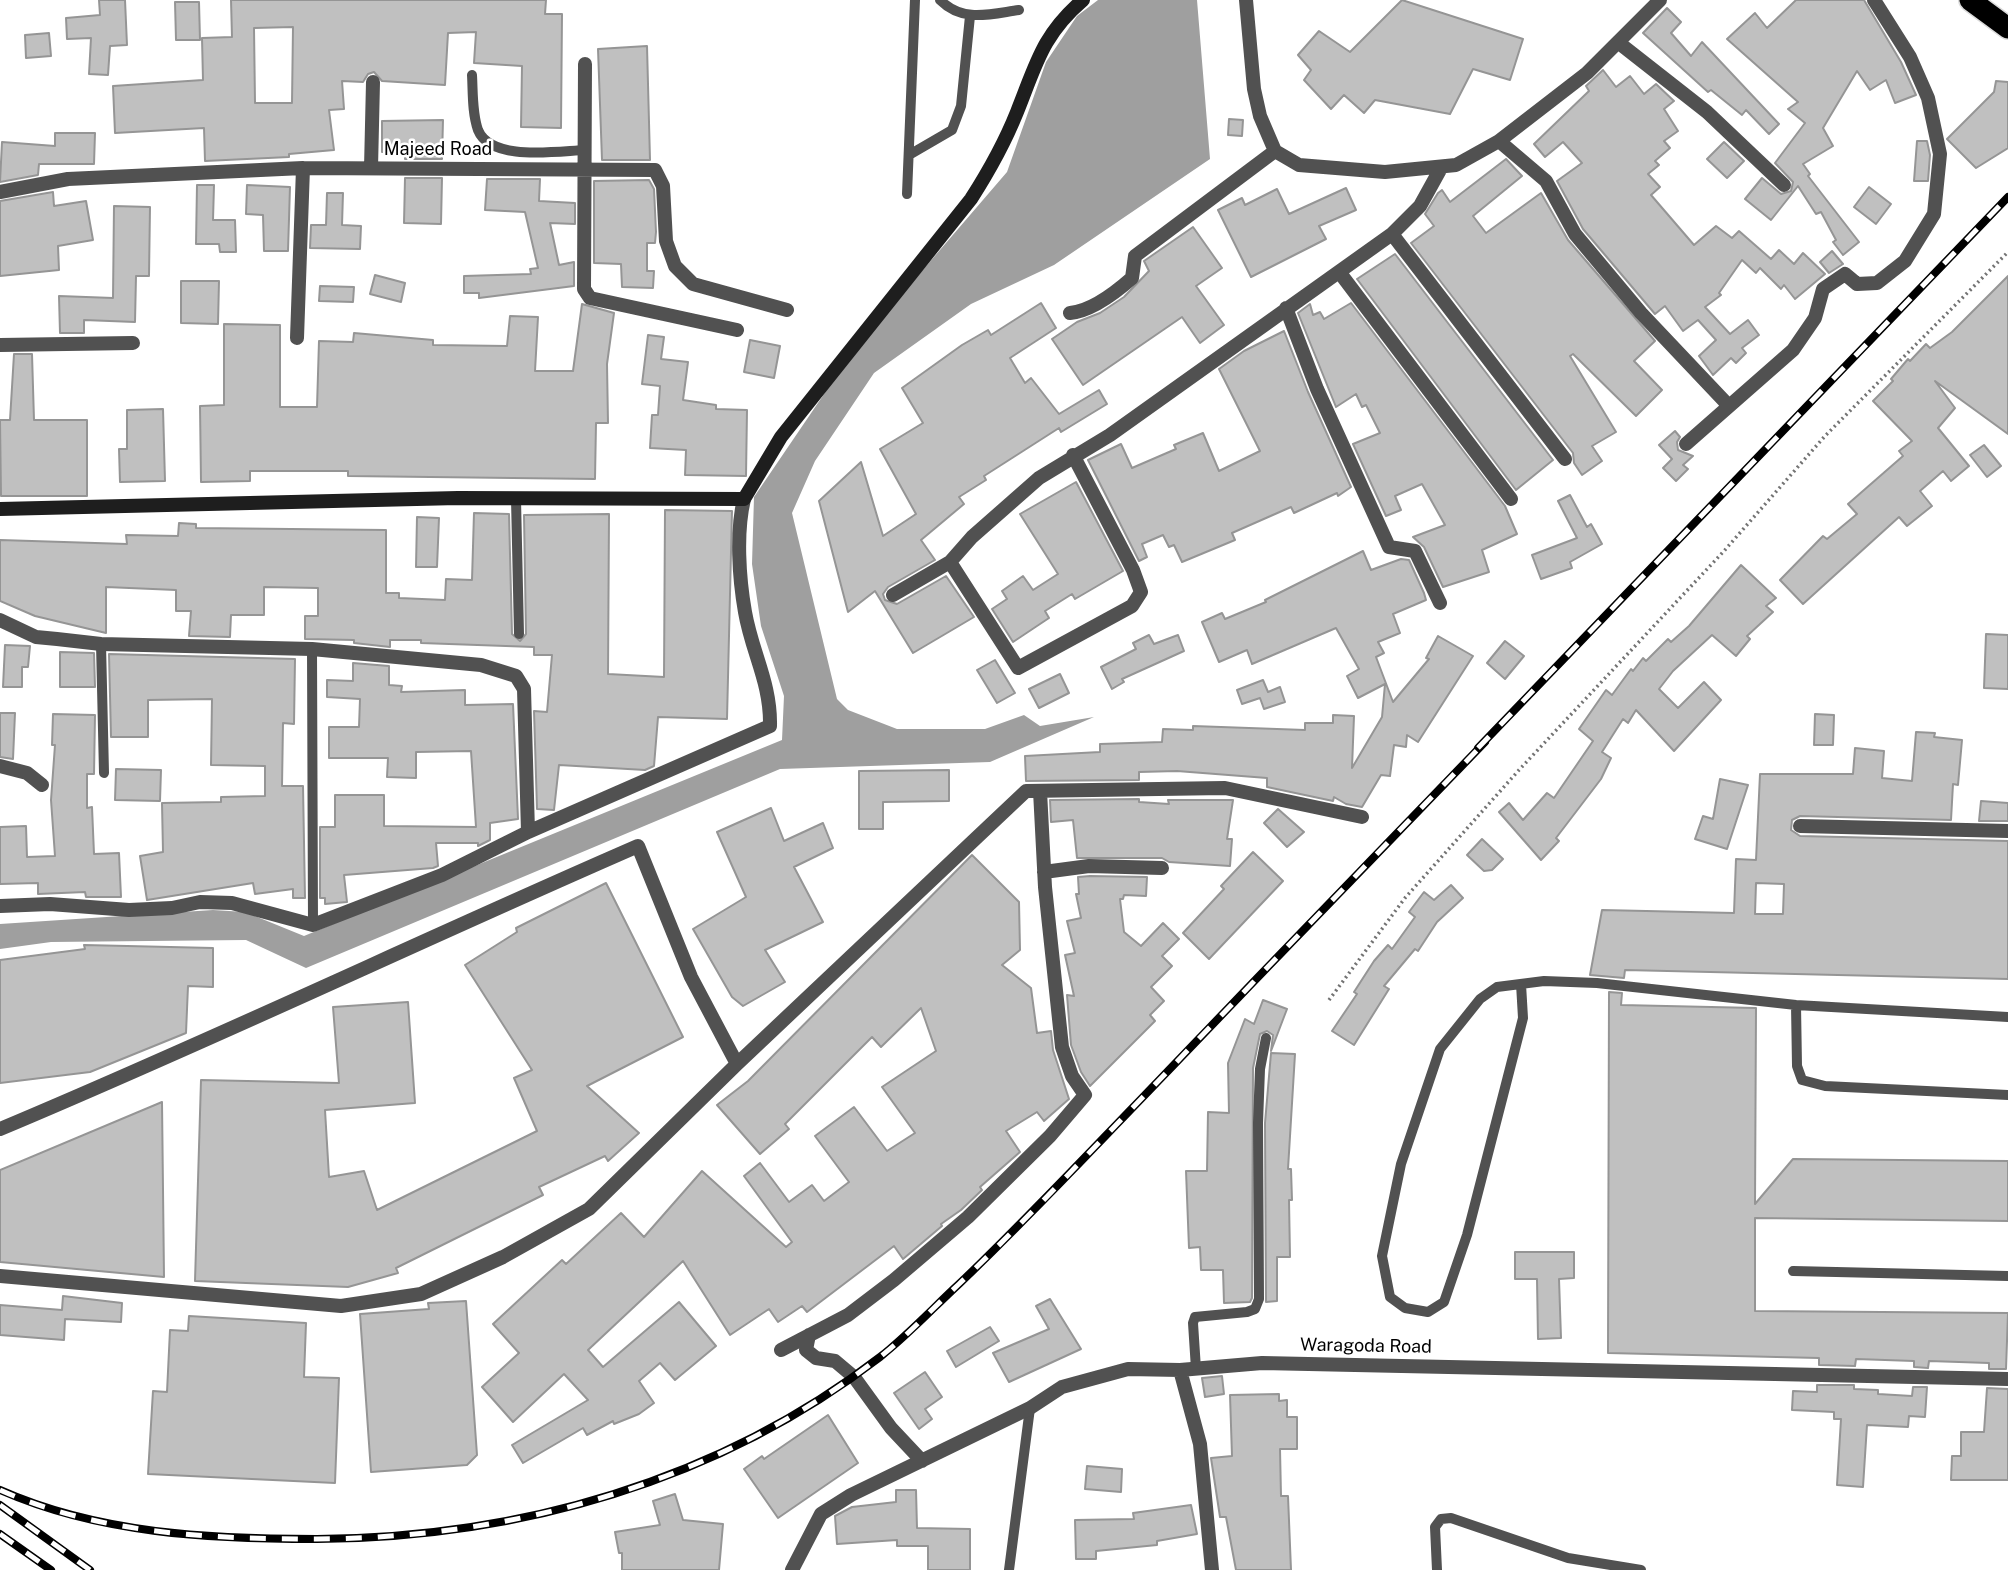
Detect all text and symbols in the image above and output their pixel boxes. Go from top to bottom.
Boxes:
street label: Majeed Road [384,138,492,160]
street label: Waragoda Road [1300,1334,1432,1358]

